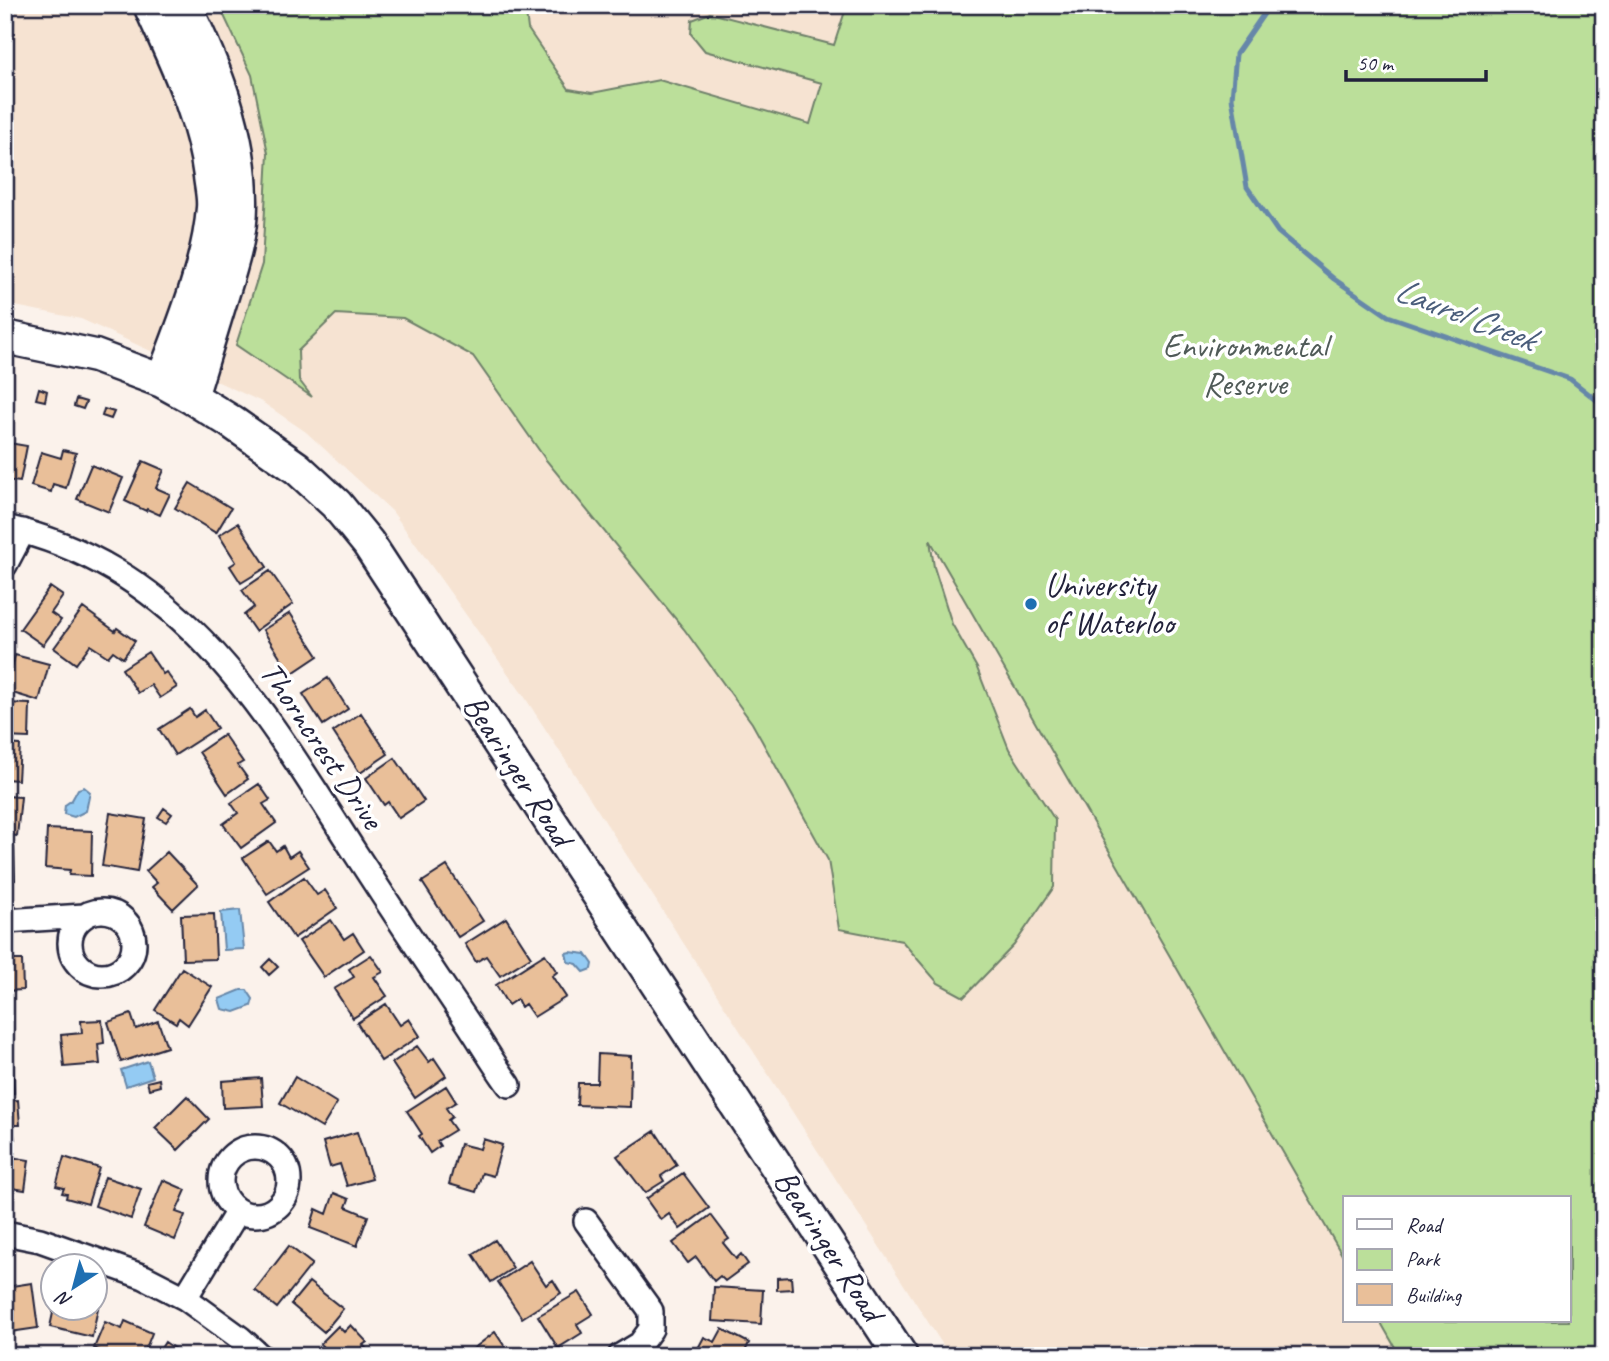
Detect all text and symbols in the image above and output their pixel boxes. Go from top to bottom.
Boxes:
scale bar [1346,38,1486,82]
text: 50 m [1357,50,1395,76]
water label: Laurel Creek [1389,267,1547,363]
park label: Environmental Reserve [1163,325,1333,405]
place label: University of Waterloo [1045,564,1177,644]
marker: University of Waterloo [1023,596,1039,612]
street label: Thorncrest Drive [251,653,395,839]
street label: Bearinger Road [454,686,585,858]
street label: Bearinger Road [765,1161,896,1333]
legend [1343,1196,1570,1322]
text: Road [1406,1212,1445,1238]
text: Park [1406,1246,1441,1272]
north arrow [38,1252,108,1322]
text: Building [1406,1282,1463,1308]
text: N [50,1285,76,1313]

